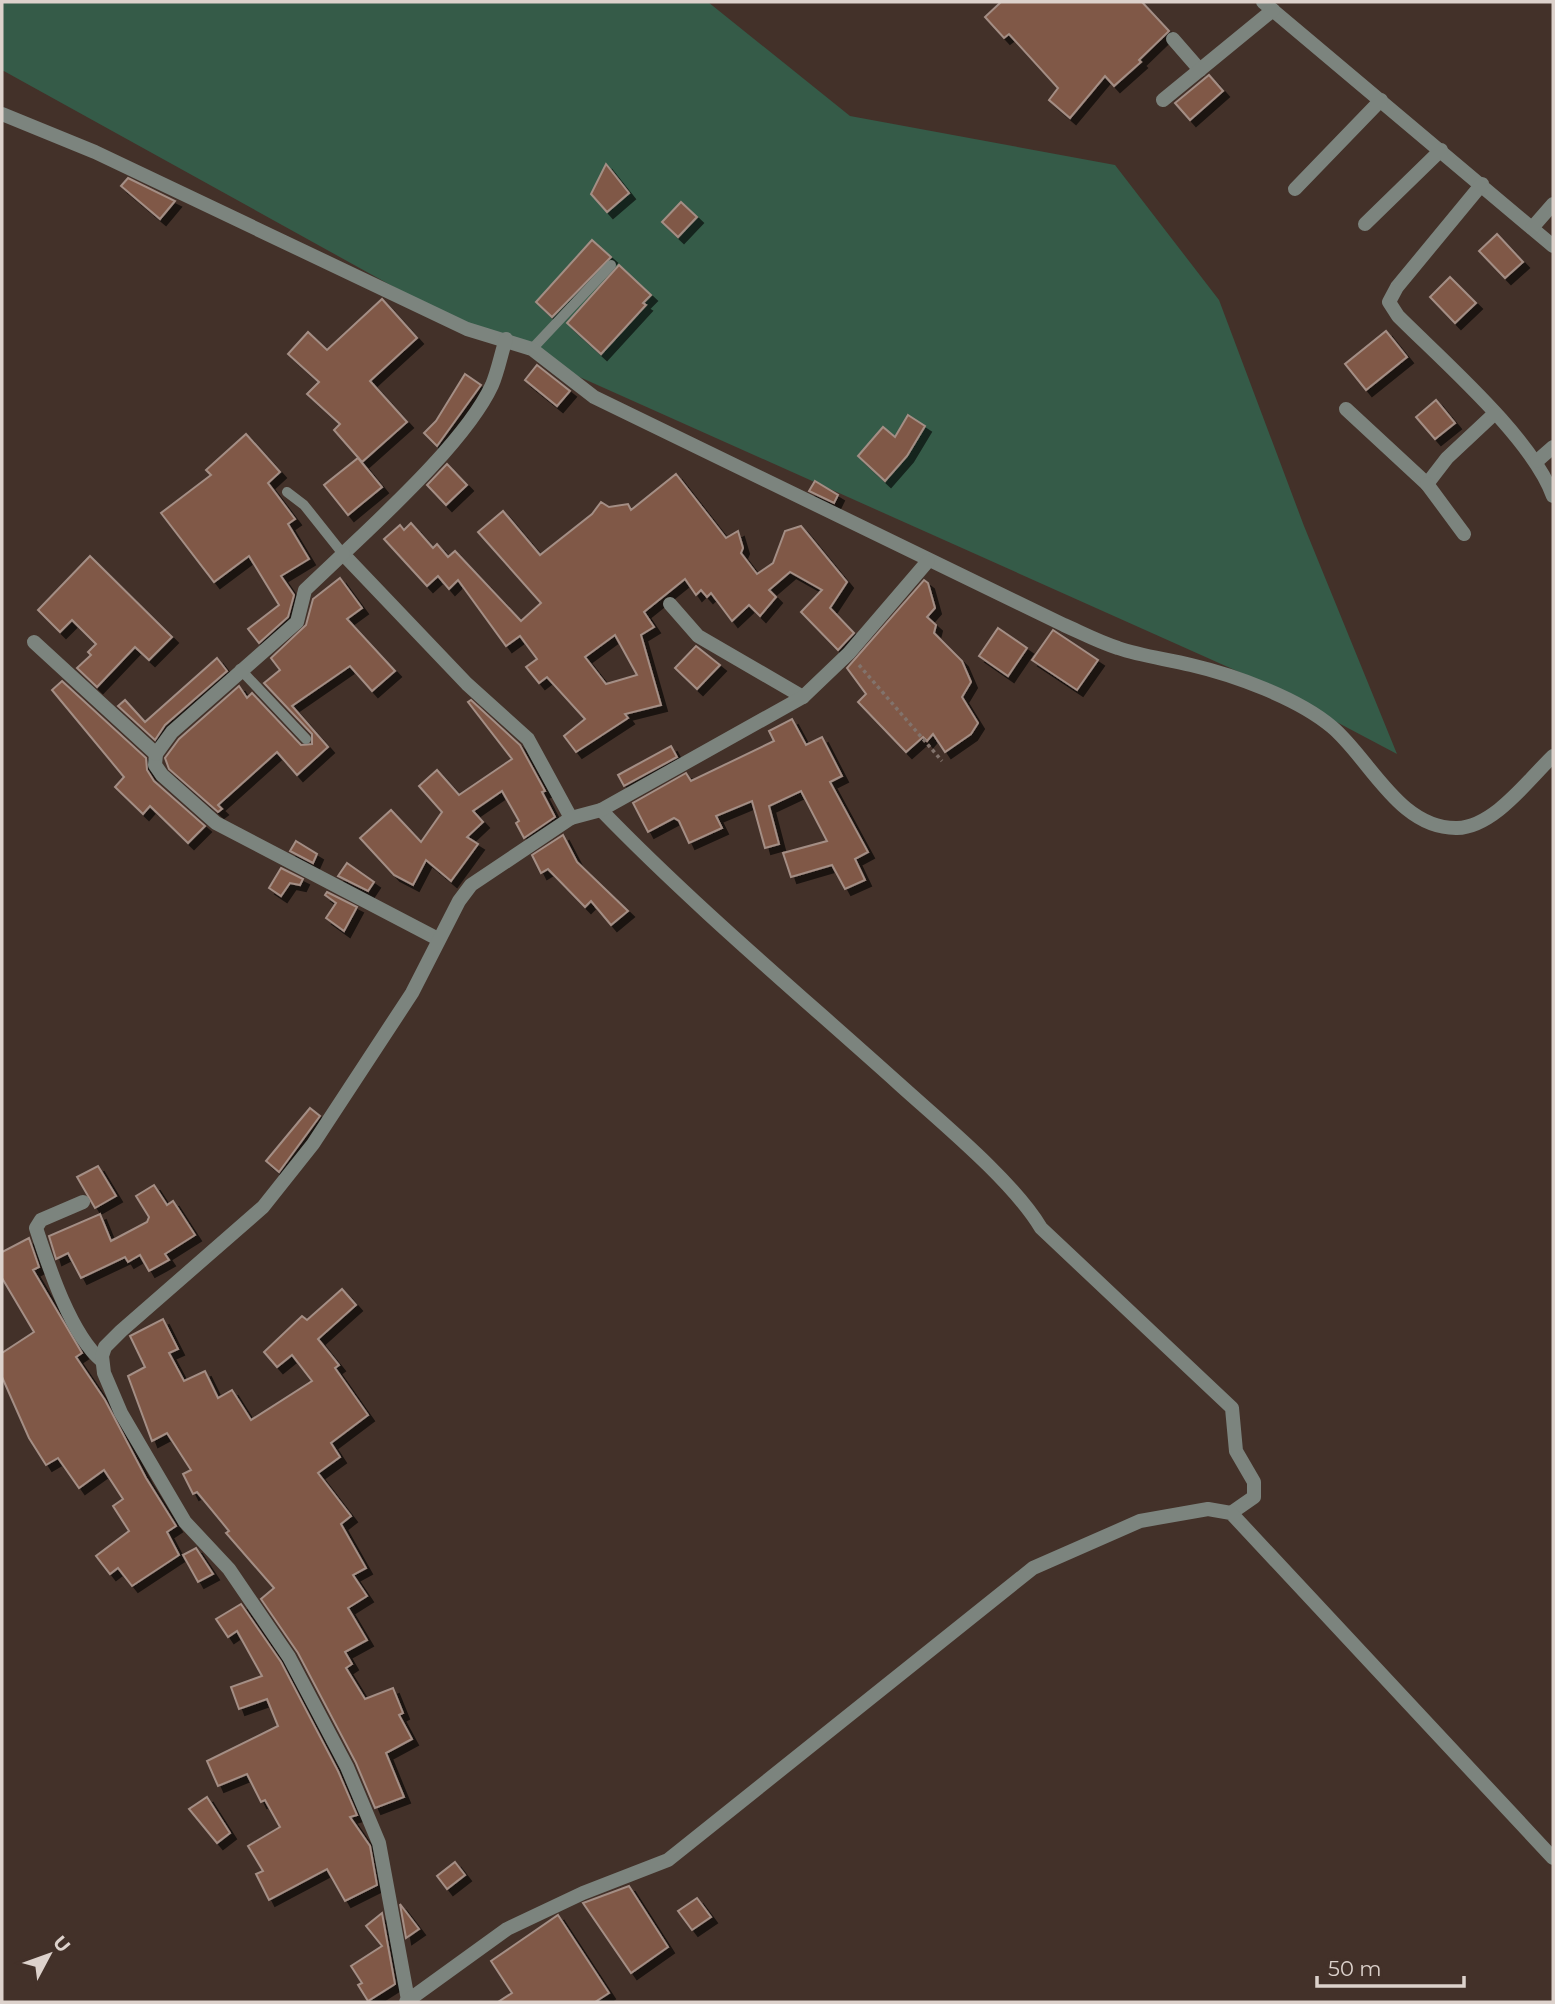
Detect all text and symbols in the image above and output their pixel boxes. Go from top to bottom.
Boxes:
north arrow [14,1920,84,1990]
text: U [48,1931,75,1957]
scale bar [1317,1944,1464,1988]
text: 50 m [1328,1956,1382,1981]

